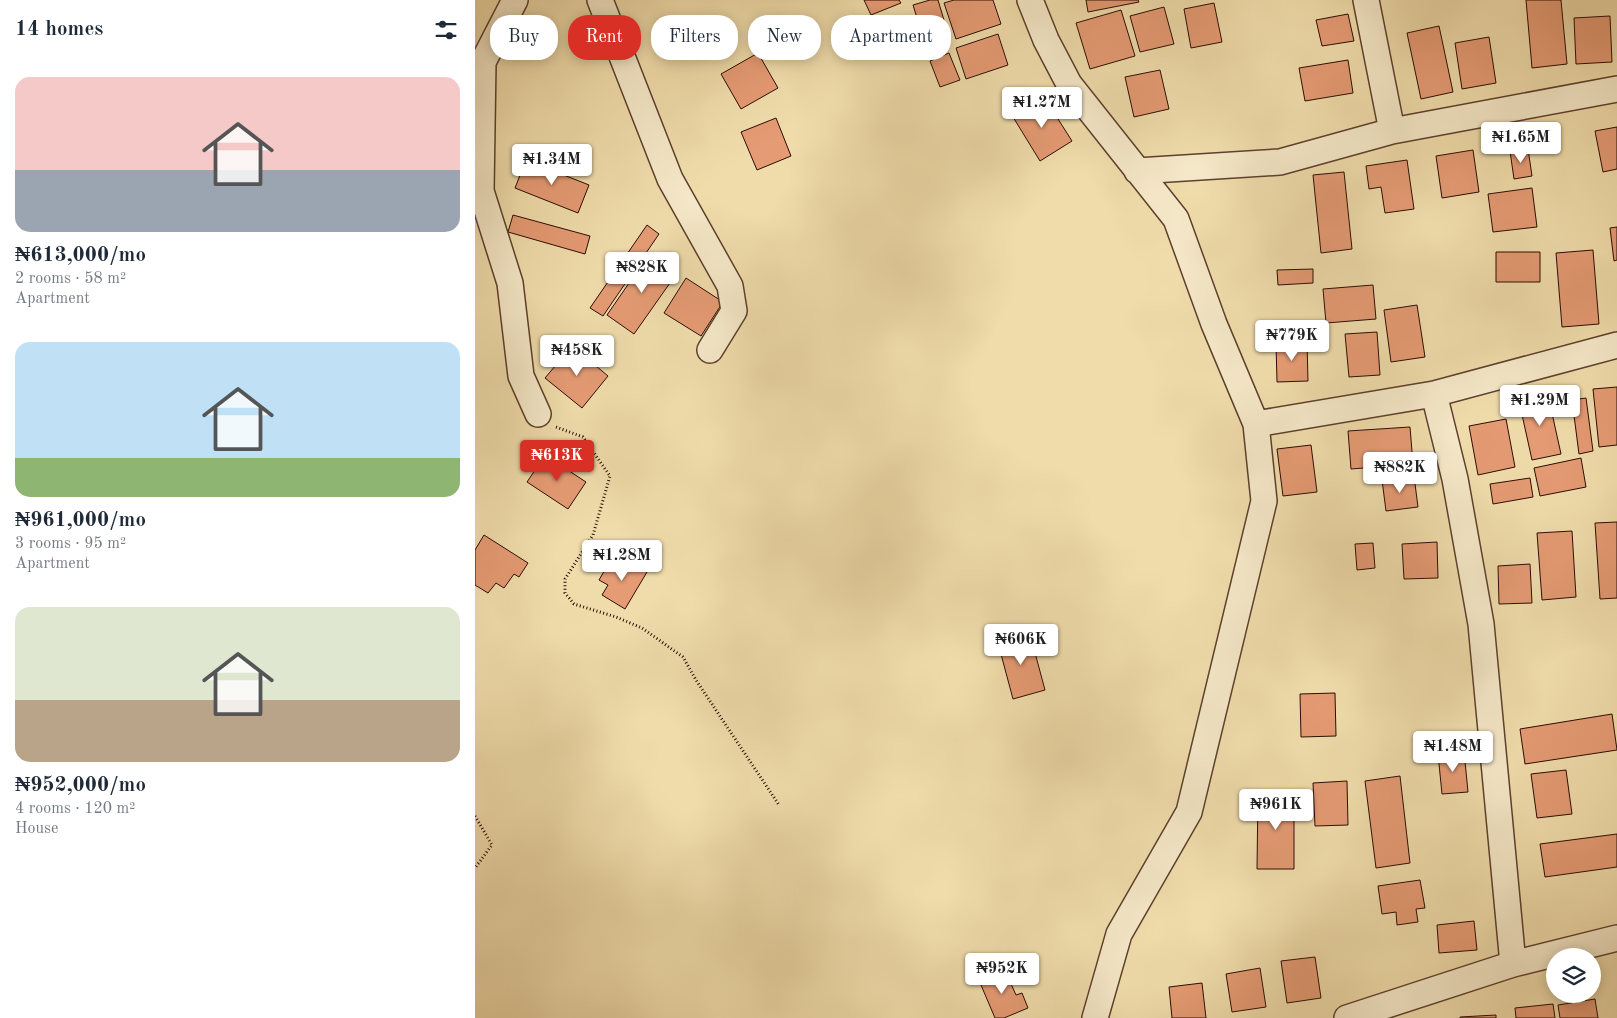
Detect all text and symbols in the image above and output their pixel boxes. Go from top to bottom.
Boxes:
chip: Buy [490,15,558,60]
chip: Rent [568,15,641,60]
chip: Filters [651,15,738,60]
chip: New [748,15,821,60]
chip: Apartment [831,15,951,60]
icon: filters [432,16,460,44]
text: 14 homes [15,19,103,40]
pin: ₦1.27M [1001,86,1083,129]
text: ₦1.27M [1013,95,1071,111]
icon: home [193,109,283,199]
pin: ₦1.65M [1480,121,1562,164]
text: ₦1.65M [1492,130,1550,146]
pin: ₦1.34M [511,144,593,186]
text: ₦1.34M [523,152,581,168]
text: ₦613,000/mo [15,245,146,266]
pin: ₦828K [607,252,677,294]
text: ₦828K [616,260,668,276]
text: 2 rooms · 58 m² [15,271,126,287]
text: Apartment [15,291,90,307]
pin: ₦779K [1257,320,1327,362]
text: ₦779K [1266,328,1318,344]
pin: ₦458K [542,334,612,377]
text: ₦458K [551,343,603,359]
icon: home [193,374,283,464]
pin: ₦1.29M [1499,384,1581,427]
text: ₦1.29M [1511,393,1569,409]
pin: ₦613K [522,440,592,482]
text: ₦613K [531,448,583,464]
pin: ₦882K [1365,452,1435,494]
text: ₦882K [1374,460,1426,476]
text: ₦961,000/mo [15,510,146,531]
text: 3 rooms · 95 m² [15,536,126,552]
pin: ₦1.28M [581,540,663,582]
text: ₦1.28M [593,548,651,564]
text: Apartment [15,556,90,572]
pin: ₦606K [986,624,1056,666]
text: ₦606K [995,632,1047,648]
icon: home [193,639,283,729]
pin: ₦1.48M [1412,730,1494,773]
text: ₦1.48M [1424,739,1482,755]
text: ₦952,000/mo [15,775,146,796]
pin: ₦961K [1241,788,1311,831]
text: ₦961K [1250,797,1302,813]
text: 4 rooms · 120 m² [15,801,135,817]
text: House [15,821,58,837]
map controls [1546,948,1601,1003]
button: layers [1546,948,1601,1003]
pin: ₦952K [967,952,1037,995]
text: ₦952K [976,961,1028,977]

